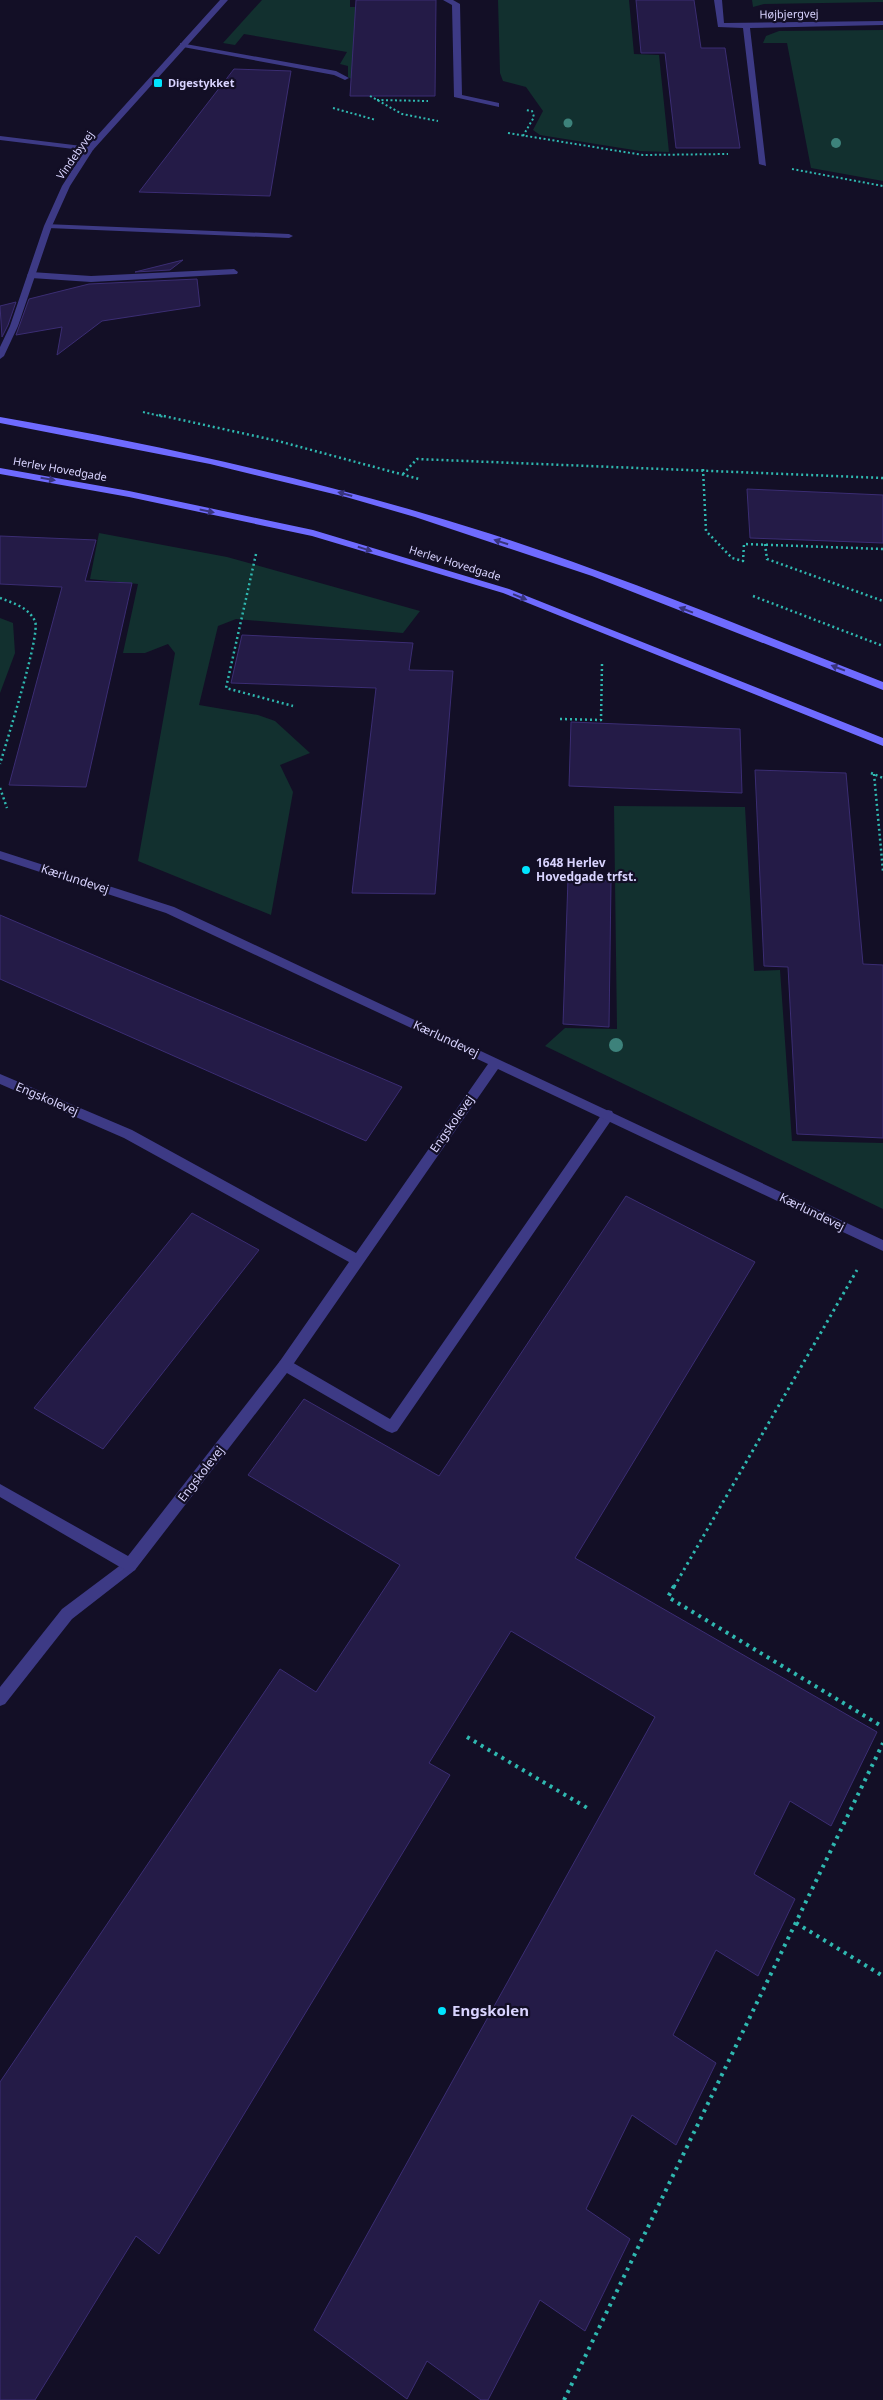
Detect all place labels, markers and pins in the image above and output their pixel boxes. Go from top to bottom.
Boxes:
place label: Digestykket [168,75,235,90]
marker: Digestykket [152,77,164,89]
place label: 1648 Herlev Hovedgade trfst. [536,854,637,885]
marker: 1648 Herlev Hovedgade trfst. [520,864,532,876]
place label: Engskolen [452,2000,529,2020]
marker: Engskolen [436,2005,448,2017]

